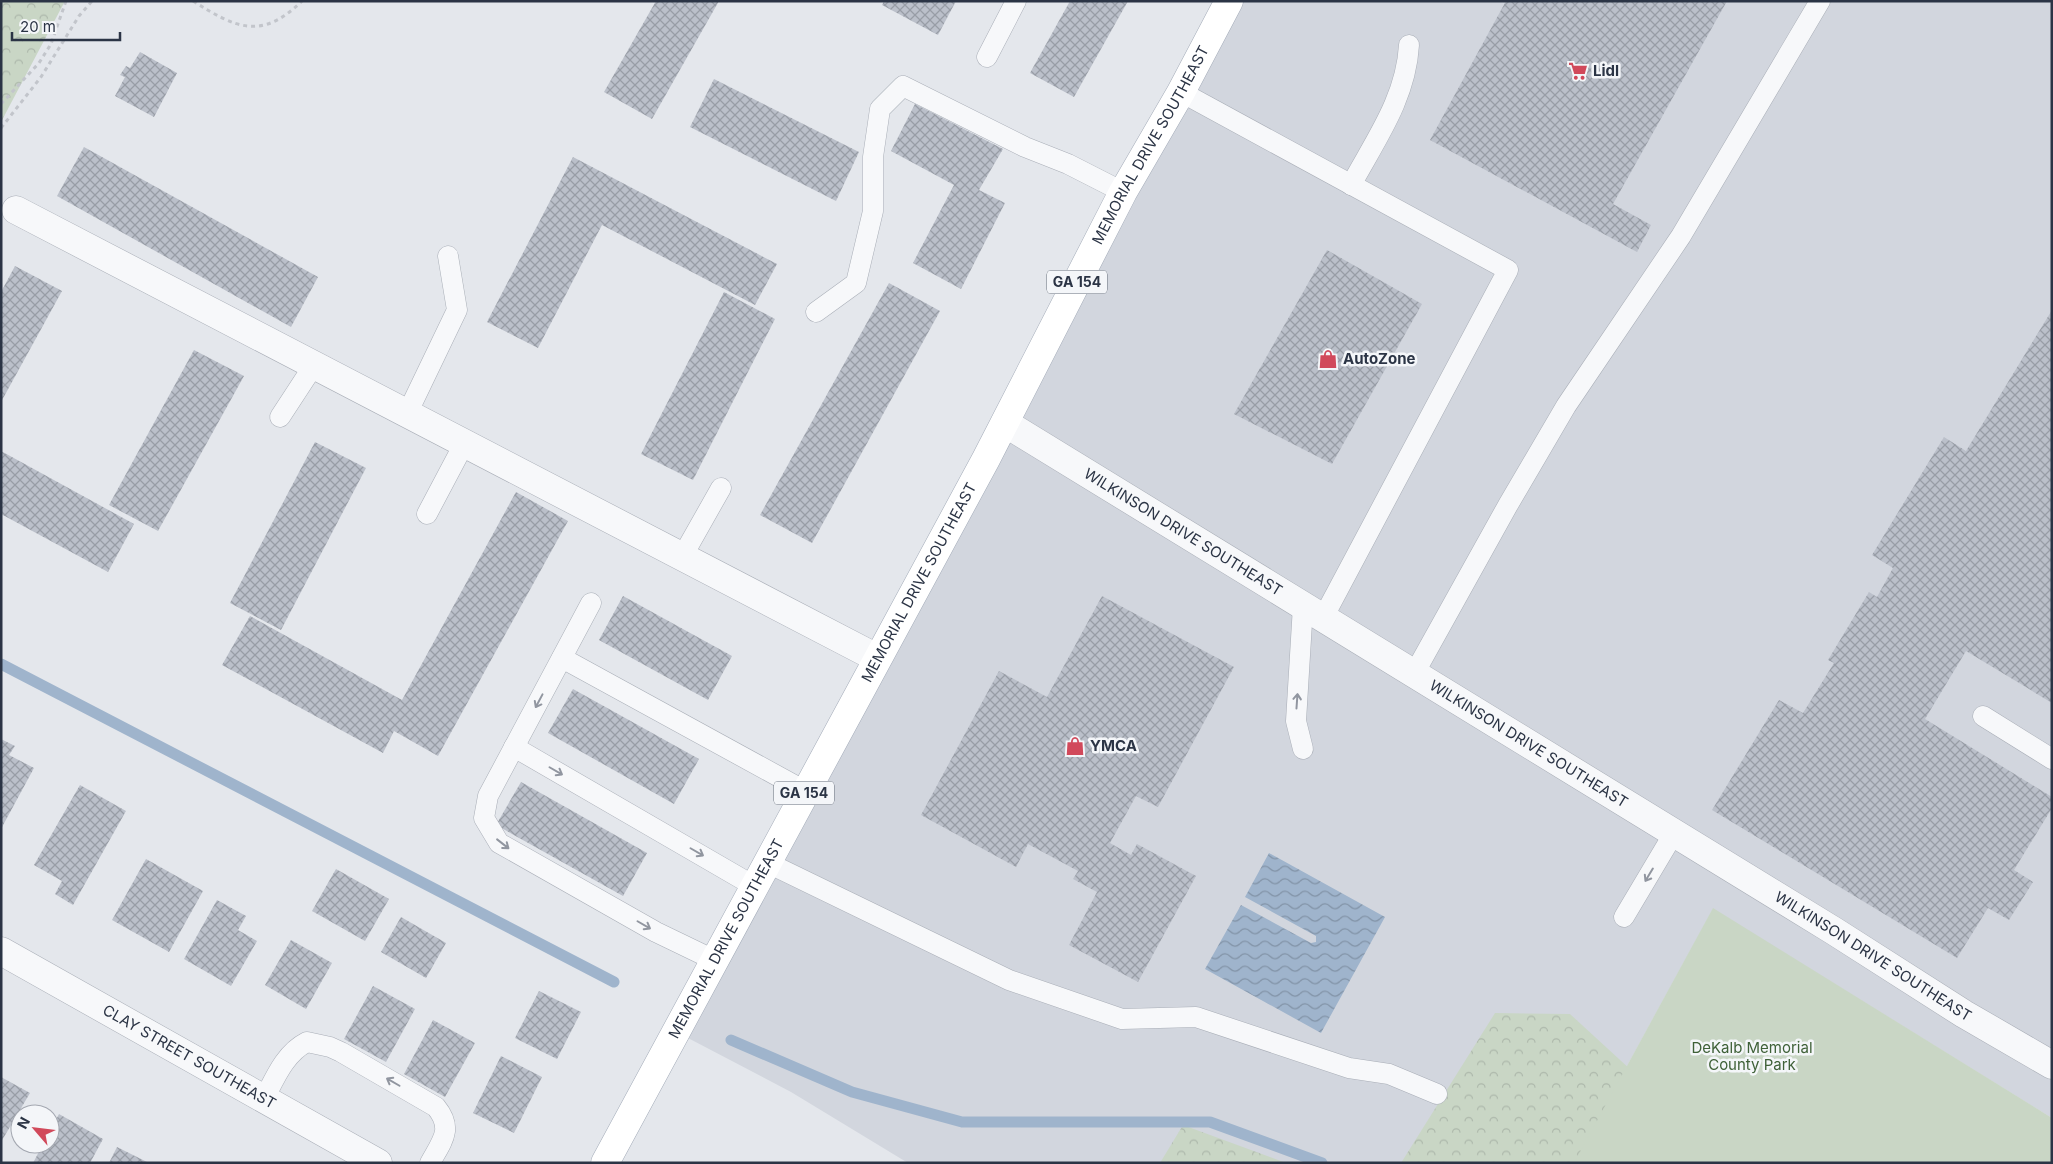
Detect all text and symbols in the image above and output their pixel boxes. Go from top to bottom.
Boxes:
scale bar [12,10,120,42]
text: 20 m [20,17,56,36]
street label: MEMORIAL DRIVE SOUTHEAST [1088,42,1213,247]
supermarket icon: Lidl [1567,60,1589,82]
place label: Lidl [1593,61,1619,80]
road number: GA 154 [1047,270,1107,294]
shop icon: AutoZone [1317,348,1339,370]
place label: AutoZone [1343,349,1416,368]
street label: WILKINSON DRIVE SOUTHEAST [1081,464,1286,600]
street label: MEMORIAL DRIVE SOUTHEAST [857,479,980,685]
street label: WILKINSON DRIVE SOUTHEAST [1426,675,1632,811]
one-way arrow [534,694,544,709]
one-way arrow [1292,694,1302,710]
shop icon: YMCA [1064,735,1086,757]
place label: YMCA [1090,736,1137,755]
one-way arrow [549,766,564,776]
road number: GA 154 [774,781,834,804]
street label: MEMORIAL DRIVE SOUTHEAST [664,835,788,1042]
one-way arrow [496,839,510,849]
one-way arrow [690,847,705,857]
one-way arrow [1643,867,1653,881]
street label: WILKINSON DRIVE SOUTHEAST [1771,887,1975,1025]
one-way arrow [636,920,651,930]
street label: CLAY STREET SOUTHEAST [99,1000,280,1113]
park label: DeKalb Memorial County Park [1691,1038,1813,1074]
one-way arrow [387,1077,401,1087]
north arrow [10,1104,60,1154]
text: N [13,1114,33,1131]

